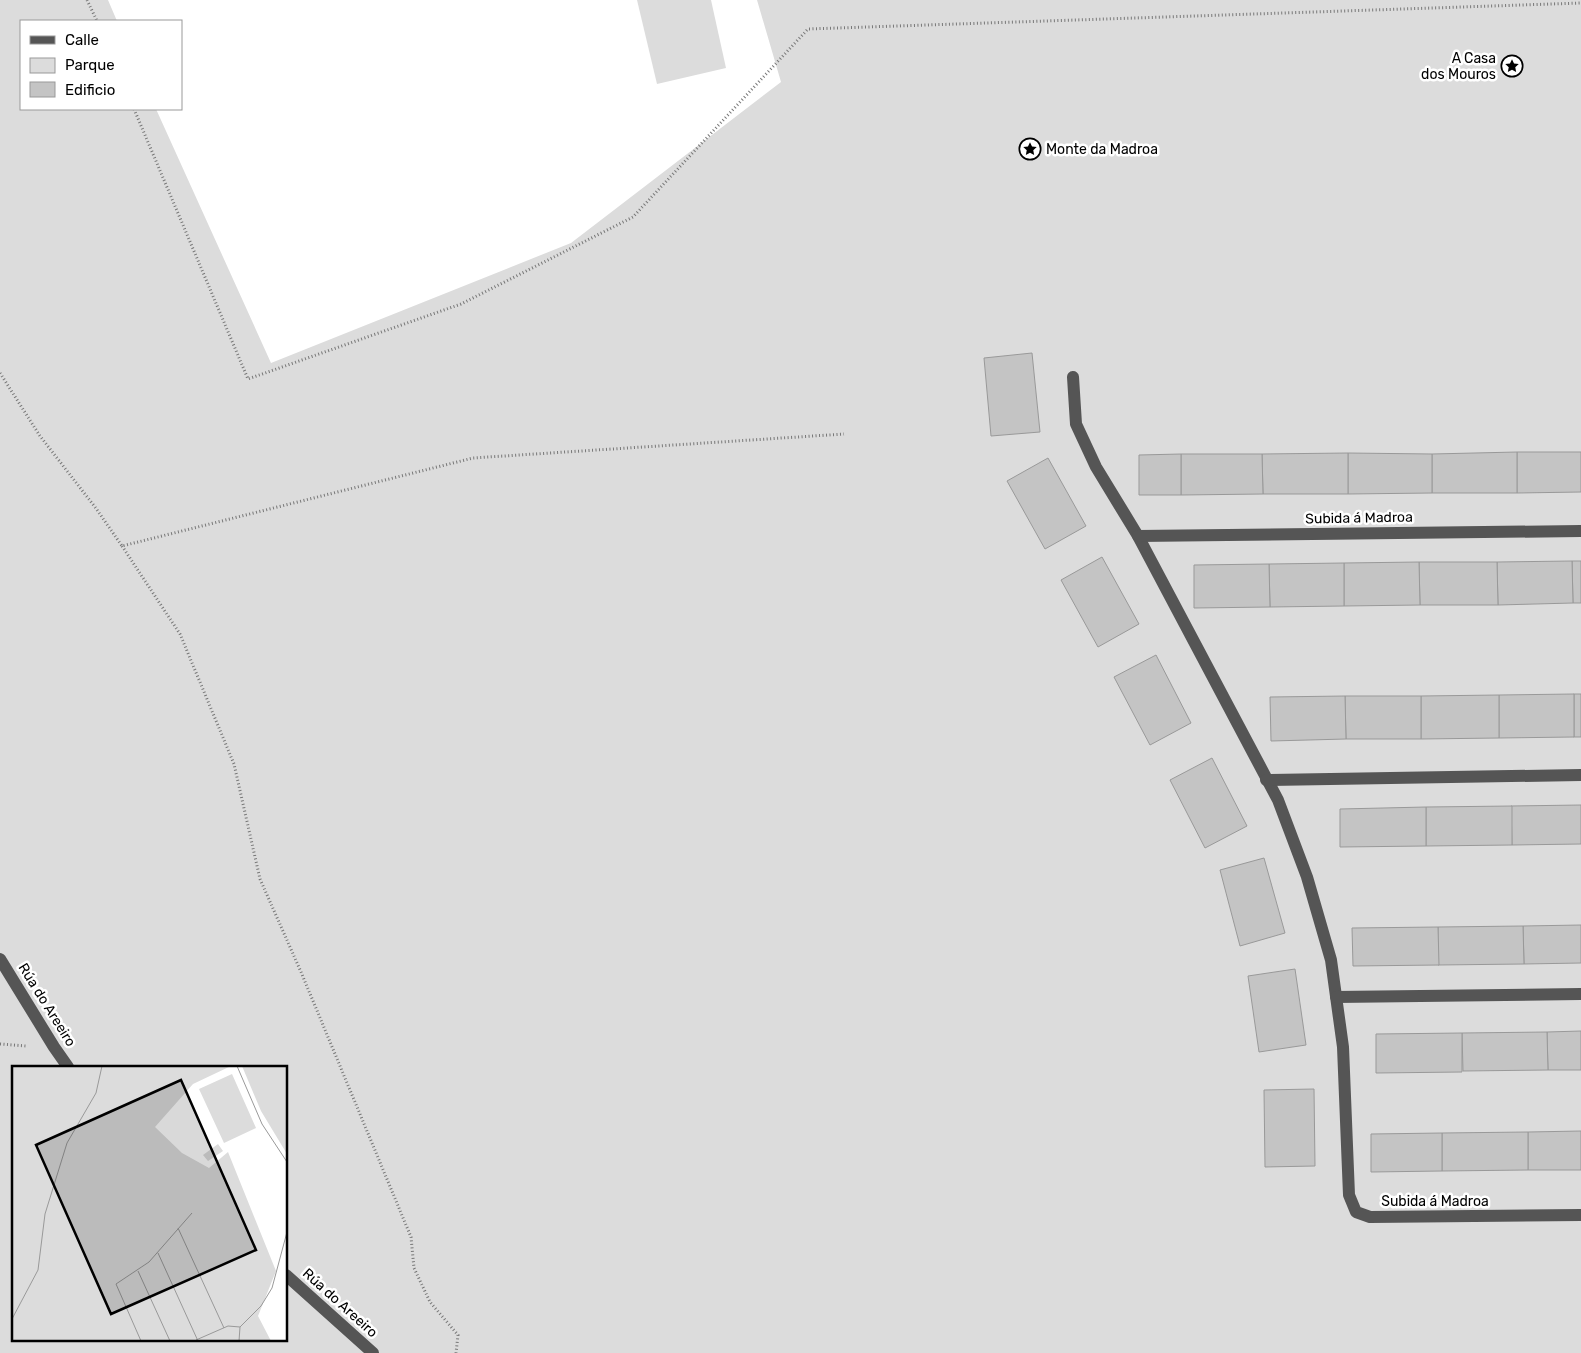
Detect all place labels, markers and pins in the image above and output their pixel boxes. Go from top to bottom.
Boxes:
place label: A Casa dos Mouros [1421,50,1496,83]
place icon: A Casa dos Mouros [1500,54,1524,78]
place icon: Monte da Madroa [1018,137,1042,161]
place label: Monte da Madroa [1046,141,1158,158]

